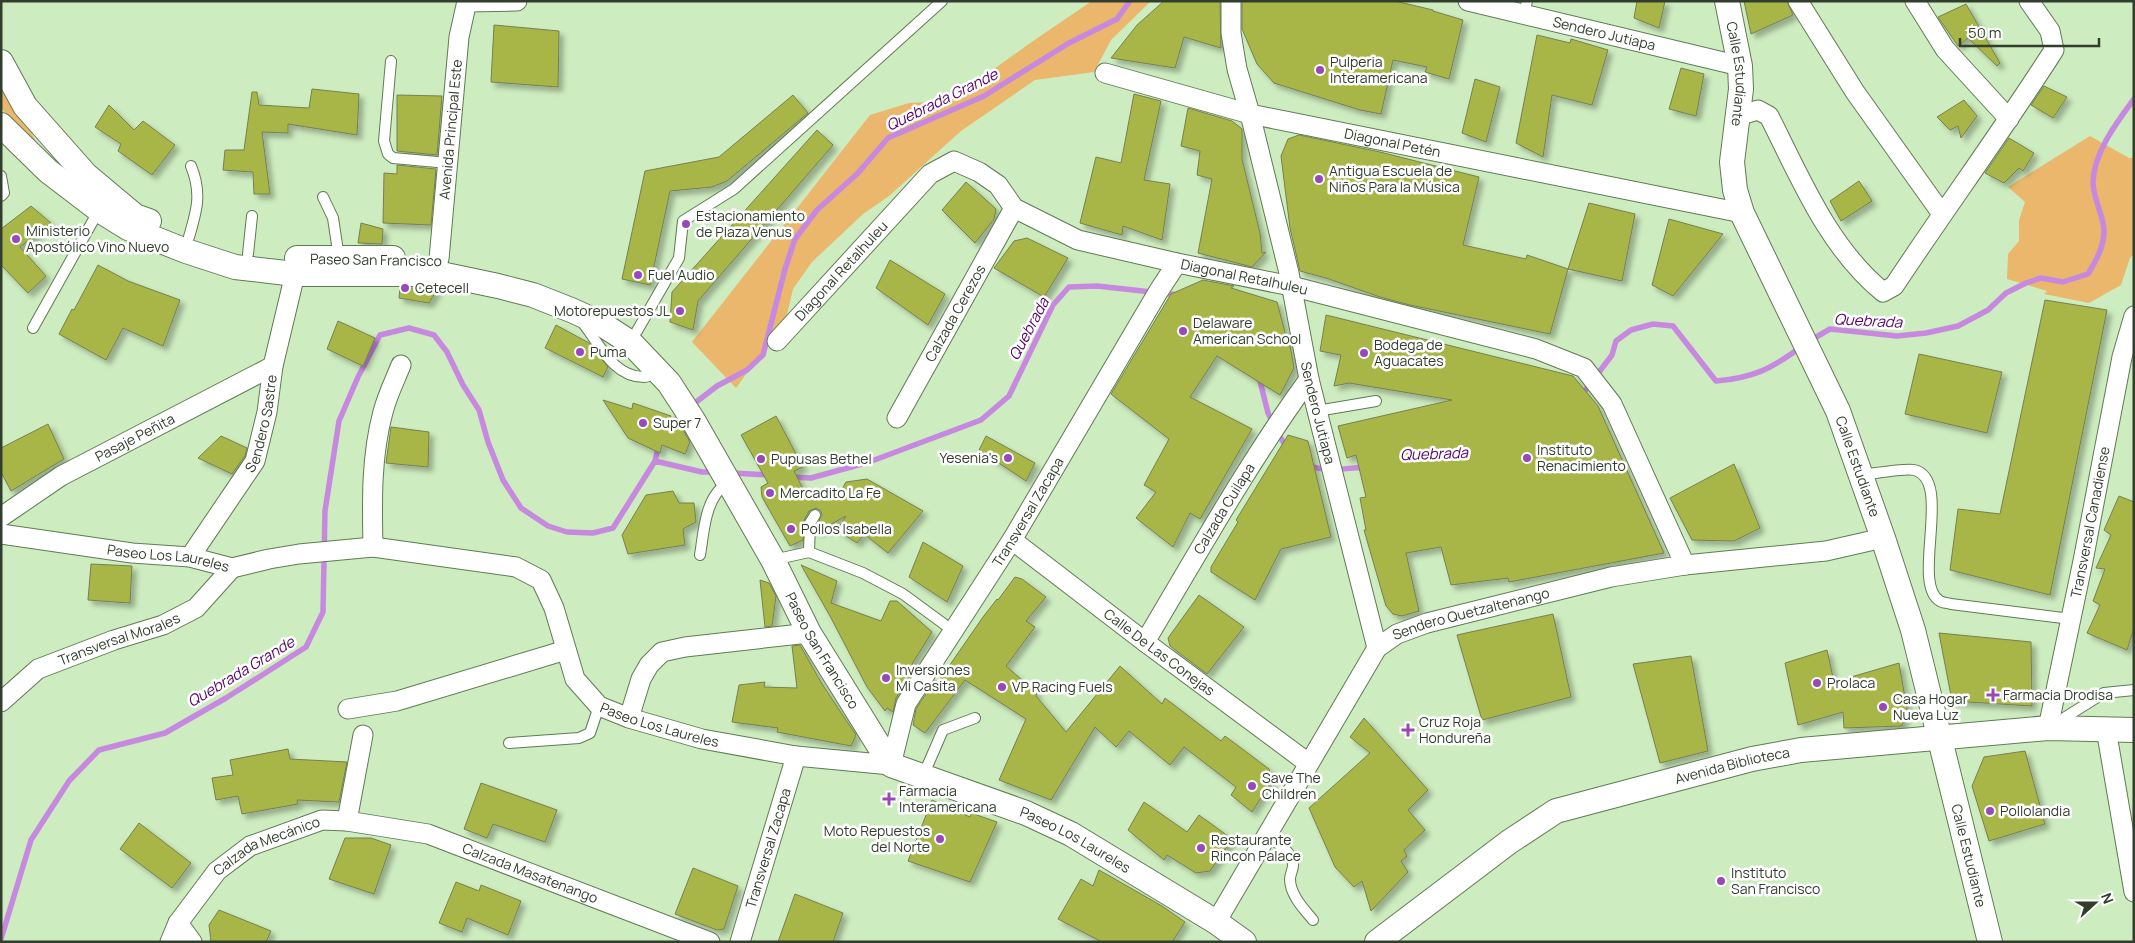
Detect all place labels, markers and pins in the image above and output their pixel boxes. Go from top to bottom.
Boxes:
place label: Pulperia Interamericana [1330,52,1428,87]
marker: Pulperia Interamericana [1314,64,1326,76]
place label: Antigua Escuela de Niños Para la Música [1329,161,1460,196]
marker: Antigua Escuela de Niños Para la Música [1313,173,1325,185]
place label: Estacionamiento de Plaza Venus [696,206,805,241]
marker: Estacionamiento de Plaza Venus [680,218,692,230]
place label: Ministerio Apostólico Vino Nuevo [26,221,169,256]
marker: Ministerio Apostólico Vino Nuevo [10,233,22,245]
place label: Fuel Audio [648,265,715,284]
marker: Fuel Audio [632,269,644,281]
place label: Cetecell [415,278,469,297]
marker: Cetecell [399,282,411,294]
place label: Motorepuestos JL [554,301,670,320]
marker: Motorepuestos JL [674,305,686,317]
place label: Delaware American School [1193,313,1301,348]
marker: Delaware American School [1177,325,1189,337]
place label: Bodega de Aguacates [1374,335,1444,370]
place label: Puma [590,342,626,361]
marker: Puma [574,346,586,358]
marker: Bodega de Aguacates [1358,347,1370,359]
place label: Super 7 [653,413,701,432]
marker: Super 7 [637,417,649,429]
place label: Instituto Renacimiento [1537,440,1626,475]
place label: Yesenia's [940,448,998,467]
place label: Pupusas Bethel [771,449,872,468]
marker: Yesenia's [1002,452,1014,464]
marker: Instituto Renacimiento [1521,452,1533,464]
marker: Pupusas Bethel [755,453,767,465]
place label: Mercadito La Fe [780,483,881,502]
marker: Mercadito La Fe [764,487,776,499]
place label: Pollos Isabella [801,519,892,538]
marker: Pollos Isabella [785,523,797,535]
place label: Inversiones Mi Casita [896,660,970,695]
marker: Inversiones Mi Casita [880,672,892,684]
place label: Prolaca [1827,673,1875,692]
place label: VP Racing Fuels [1012,677,1113,696]
marker: Prolaca [1811,677,1823,689]
marker: VP Racing Fuels [996,681,1008,693]
place label: Farmacia Drodisa [2003,685,2113,704]
place label: Casa Hogar Nueva Luz [1893,689,1968,724]
marker: Farmacia Drodisa [1987,689,1999,701]
marker: Casa Hogar Nueva Luz [1877,701,1889,713]
place label: Cruz Roja Hondureña [1419,712,1491,747]
marker: Cruz Roja Hondureña [1401,723,1415,737]
place label: Save The Children [1262,768,1321,803]
marker: Save The Children [1246,780,1258,792]
place label: Farmacia Interamericana [899,781,997,816]
marker: Farmacia Interamericana [883,793,895,805]
place label: Pollolandia [2000,801,2070,820]
marker: Pollolandia [1984,805,1996,817]
place label: Moto Repuestos del Norte [824,821,930,856]
place label: Restaurante Rincon Palace [1211,830,1301,865]
marker: Moto Repuestos del Norte [934,833,946,845]
marker: Restaurante Rincon Palace [1195,842,1207,854]
place label: Instituto San Francisco [1731,863,1820,898]
marker: Instituto San Francisco [1715,875,1727,887]

